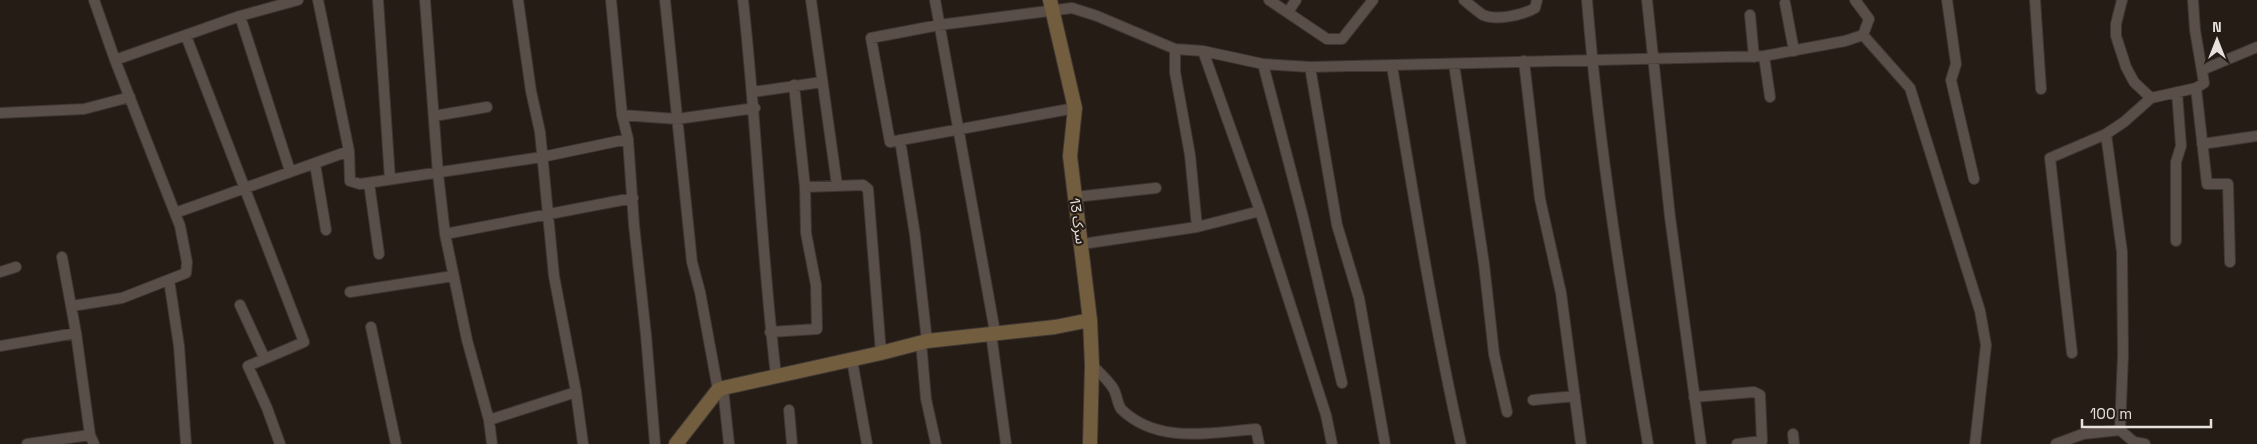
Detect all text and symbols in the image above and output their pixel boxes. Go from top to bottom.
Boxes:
north arrow [2192,15,2242,65]
text: N [2212,18,2222,36]
street label: سرک 13 [1066,197,1090,245]
scale bar [2082,396,2211,428]
text: 100 m [2090,404,2132,423]

